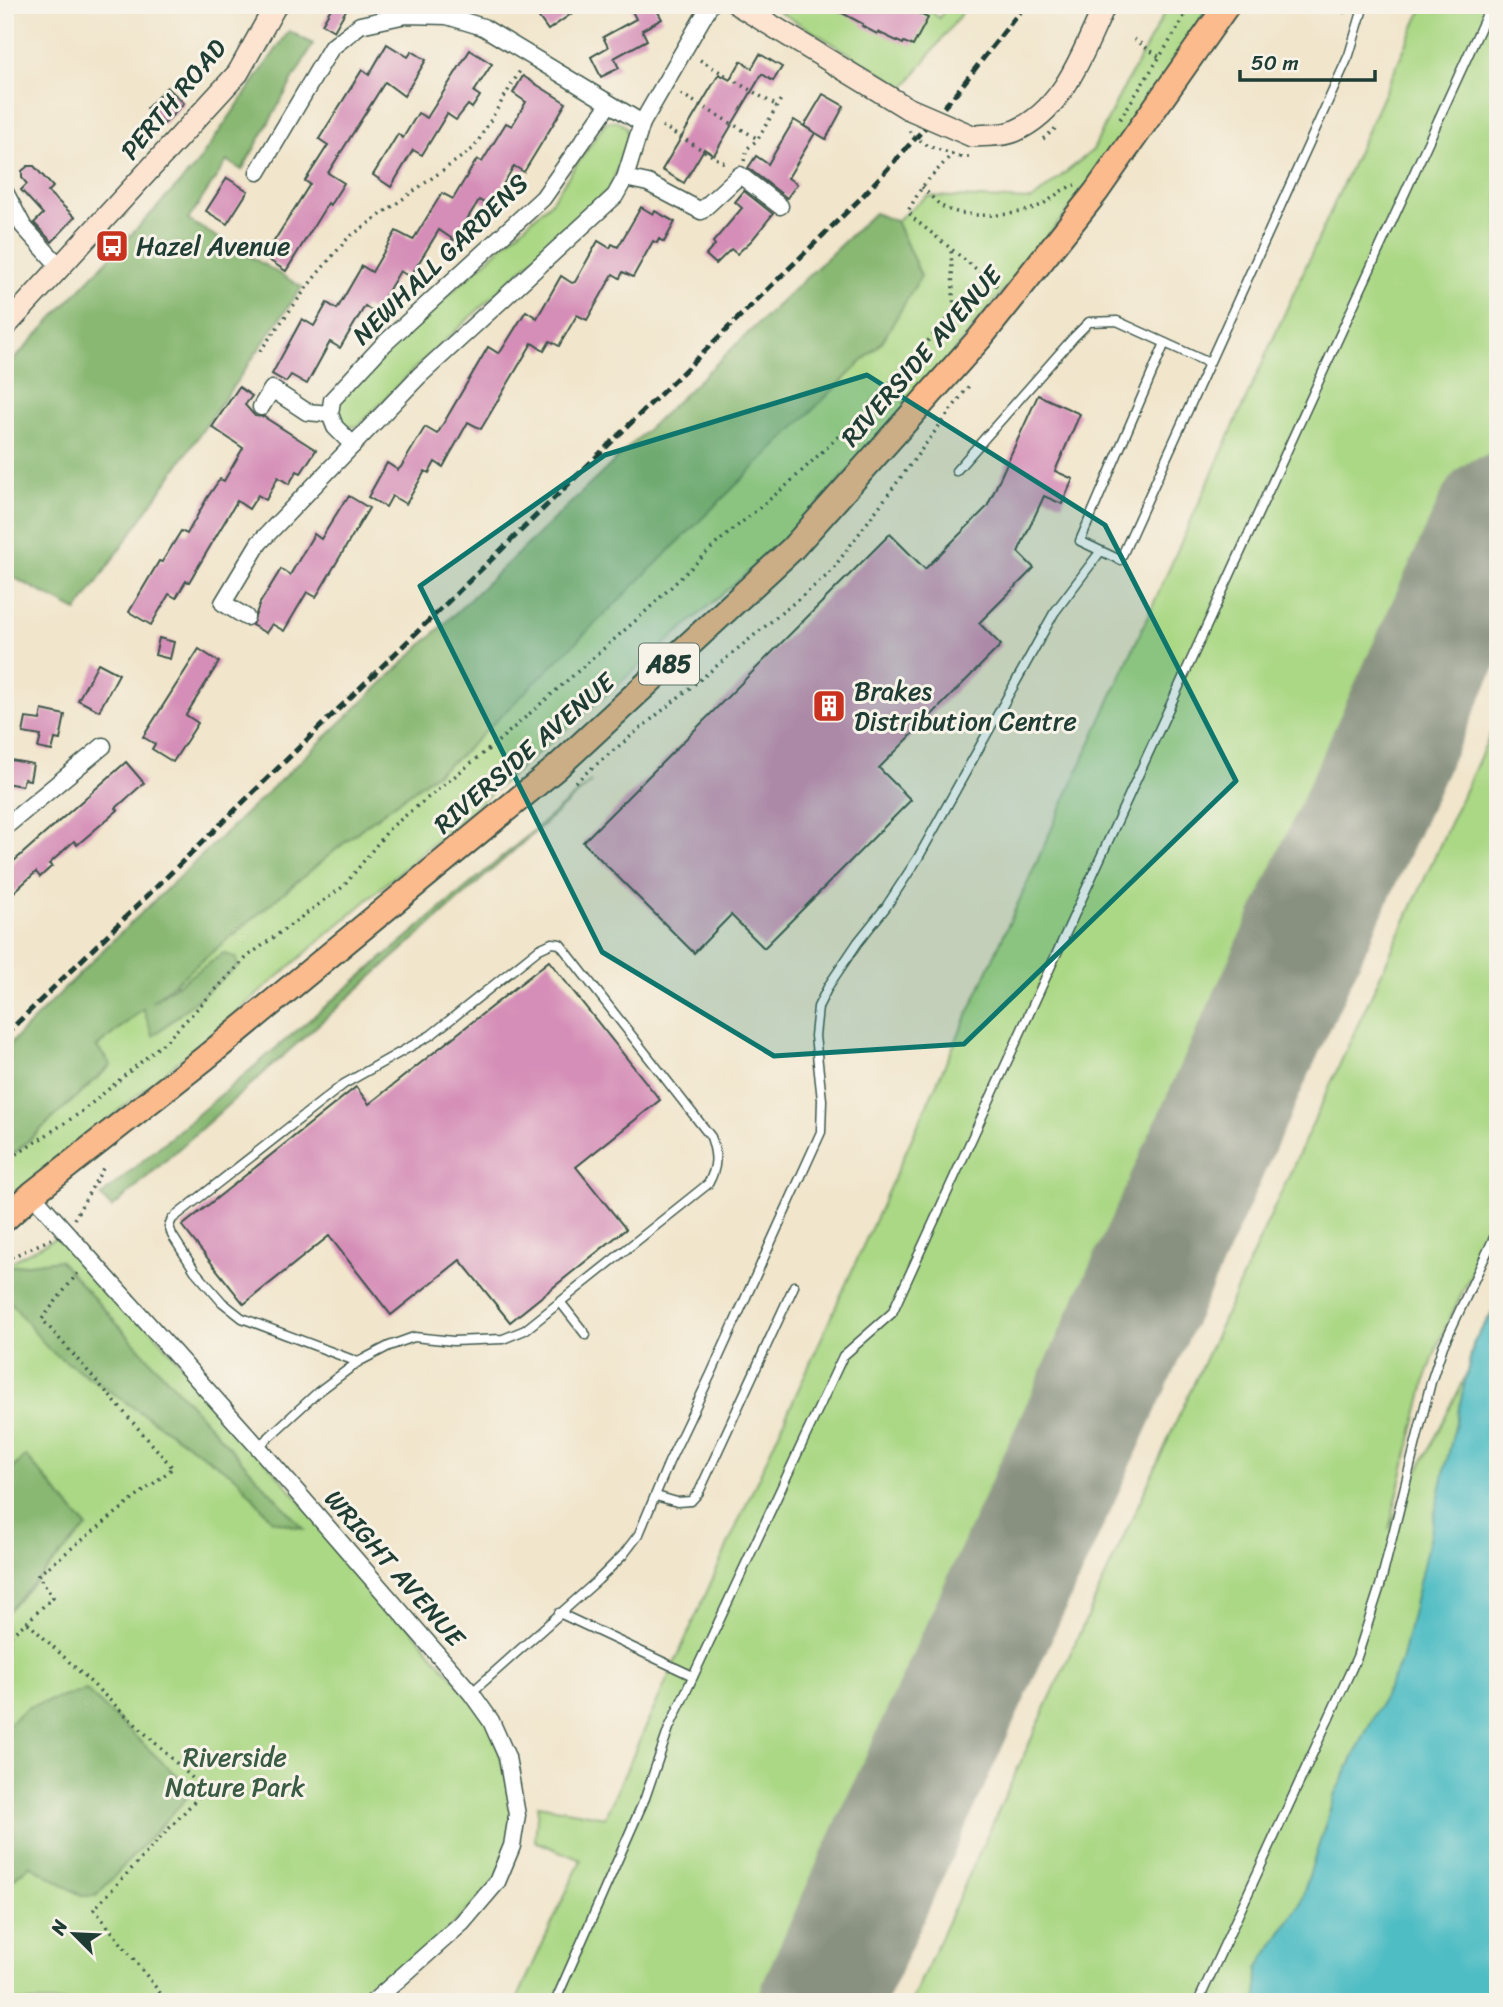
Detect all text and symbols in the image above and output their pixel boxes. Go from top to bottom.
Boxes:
street label: PERTH ROAD [108,27,238,170]
scale bar [1240,38,1375,82]
text: 50 m [1251,44,1299,82]
street label: NEWHALL GARDENS [340,162,540,356]
place label: Hazel Avenue [136,223,290,269]
bus stop icon: Hazel Avenue [93,227,131,265]
street label: RIVERSIDE AVENUE [829,253,1014,457]
road number: A85 [639,644,699,684]
street label: RIVERSIDE AVENUE [423,660,627,845]
place label: Brakes Distribution Centre [854,668,1077,744]
building icon: Brakes Distribution Centre [810,687,848,725]
street label: WRIGHT AVENUE [313,1478,478,1659]
park label: Riverside Nature Park [165,1734,305,1810]
north arrow [38,1898,108,1968]
text: N [41,1914,77,1941]

